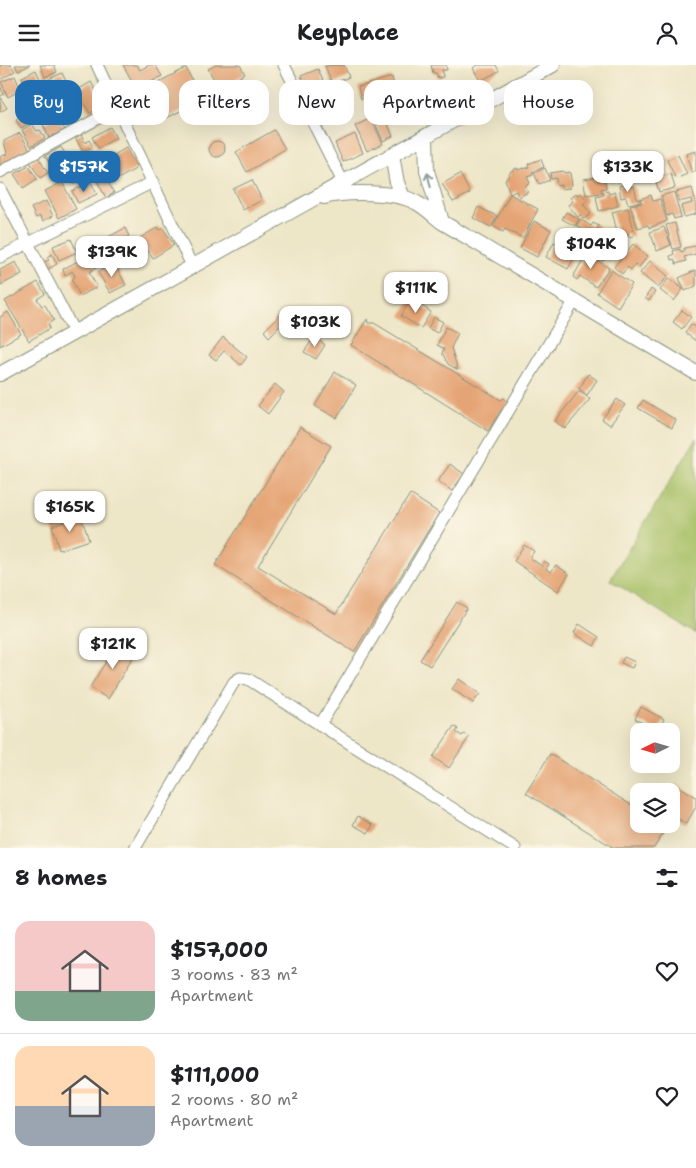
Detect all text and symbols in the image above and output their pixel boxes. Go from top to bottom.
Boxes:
text: Keyplace [297,18,399,47]
icon: menu [15,19,43,47]
icon: person [653,19,681,47]
chip: Buy [15,80,82,125]
chip: Rent [92,80,169,125]
chip: Filters [179,80,269,125]
chip: New [279,80,354,125]
chip: Apartment [364,80,494,125]
chip: House [504,80,593,125]
pin: $157K [49,151,119,193]
pin: $133K [593,151,663,193]
text: $157K [59,156,109,177]
text: $133K [603,156,653,177]
one-way arrow [424,173,433,189]
pin: $104K [556,227,626,270]
text: $104K [566,233,616,254]
pin: $139K [77,235,147,278]
text: $139K [87,241,137,262]
pin: $111K [381,271,451,314]
text: $111K [395,277,437,298]
pin: $103K [280,305,350,348]
text: $103K [290,311,340,332]
pin: $165K [35,491,105,533]
text: $165K [45,496,95,517]
pin: $121K [78,627,148,670]
text: $121K [90,633,136,654]
north arrow [630,723,680,773]
map controls [630,723,680,833]
button: layers [630,783,680,833]
text: 8 homes [15,864,107,892]
icon: filters [653,864,681,892]
text: $157,000 [170,936,268,964]
icon: home [55,941,115,1001]
icon: heart [653,957,681,985]
text: 3 rooms · 83 m² [170,964,298,985]
text: Apartment [170,985,253,1006]
text: $111,000 [170,1061,260,1089]
icon: home [55,1066,115,1126]
icon: heart [653,1082,681,1110]
text: 2 rooms · 80 m² [170,1089,298,1110]
text: Apartment [170,1110,253,1131]

